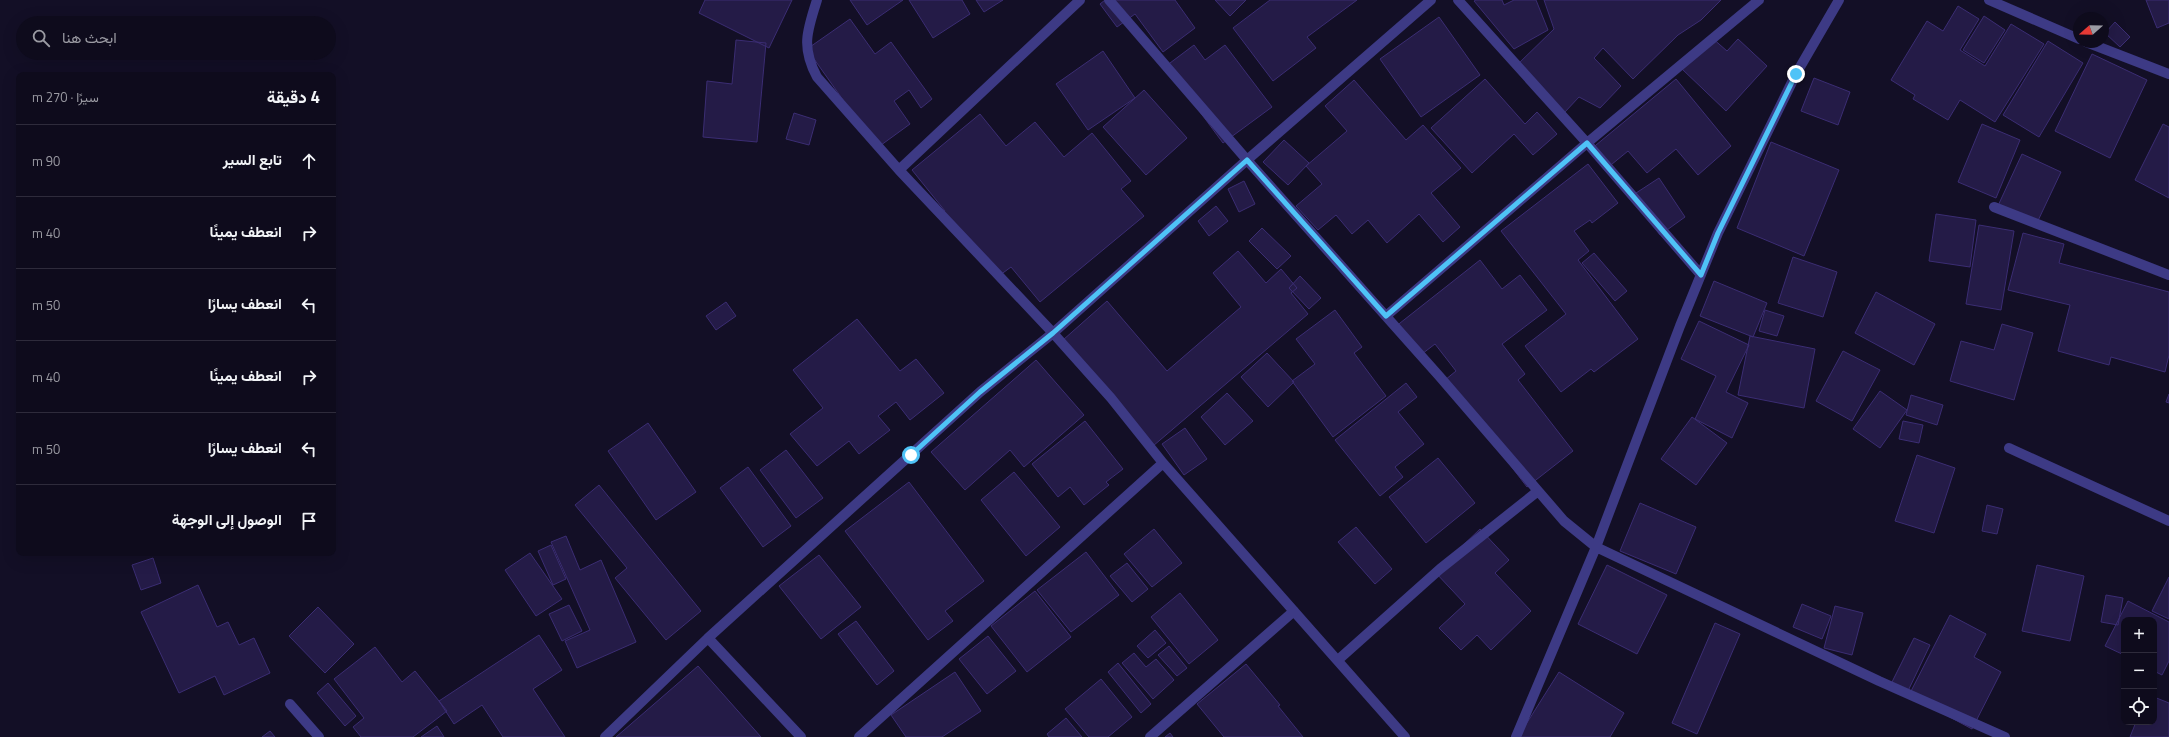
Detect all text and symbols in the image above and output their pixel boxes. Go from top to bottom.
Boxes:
north arrow [2073,12,2109,48]
search box [16,16,336,60]
text: ابحث هنا [62,26,117,49]
icon: search [30,27,52,49]
route end [1787,65,1805,83]
text: 4 دقيقة [267,84,320,110]
text: سيرًا · 270 m [32,87,99,107]
text: تابع السير [223,148,282,171]
icon: ahead [298,150,320,172]
text: 90 m [32,151,60,171]
text: انعطف يمينًا [210,220,282,243]
icon: right [298,222,320,244]
text: 40 m [32,223,60,243]
text: انعطف يسارًا [208,292,282,315]
icon: left [298,294,320,316]
text: 50 m [32,295,60,315]
text: انعطف يمينًا [210,364,282,387]
icon: right [298,366,320,388]
text: 40 m [32,367,60,387]
text: انعطف يسارًا [208,436,282,459]
icon: left [298,438,320,460]
text: 50 m [32,439,60,459]
route start [902,446,920,464]
text: الوصول إلى الوجهة [172,508,282,531]
icon: arrive [298,510,320,532]
map controls [2121,617,2157,725]
button: + [2121,617,2157,653]
button: − [2121,653,2157,689]
button: locate [2121,689,2157,725]

